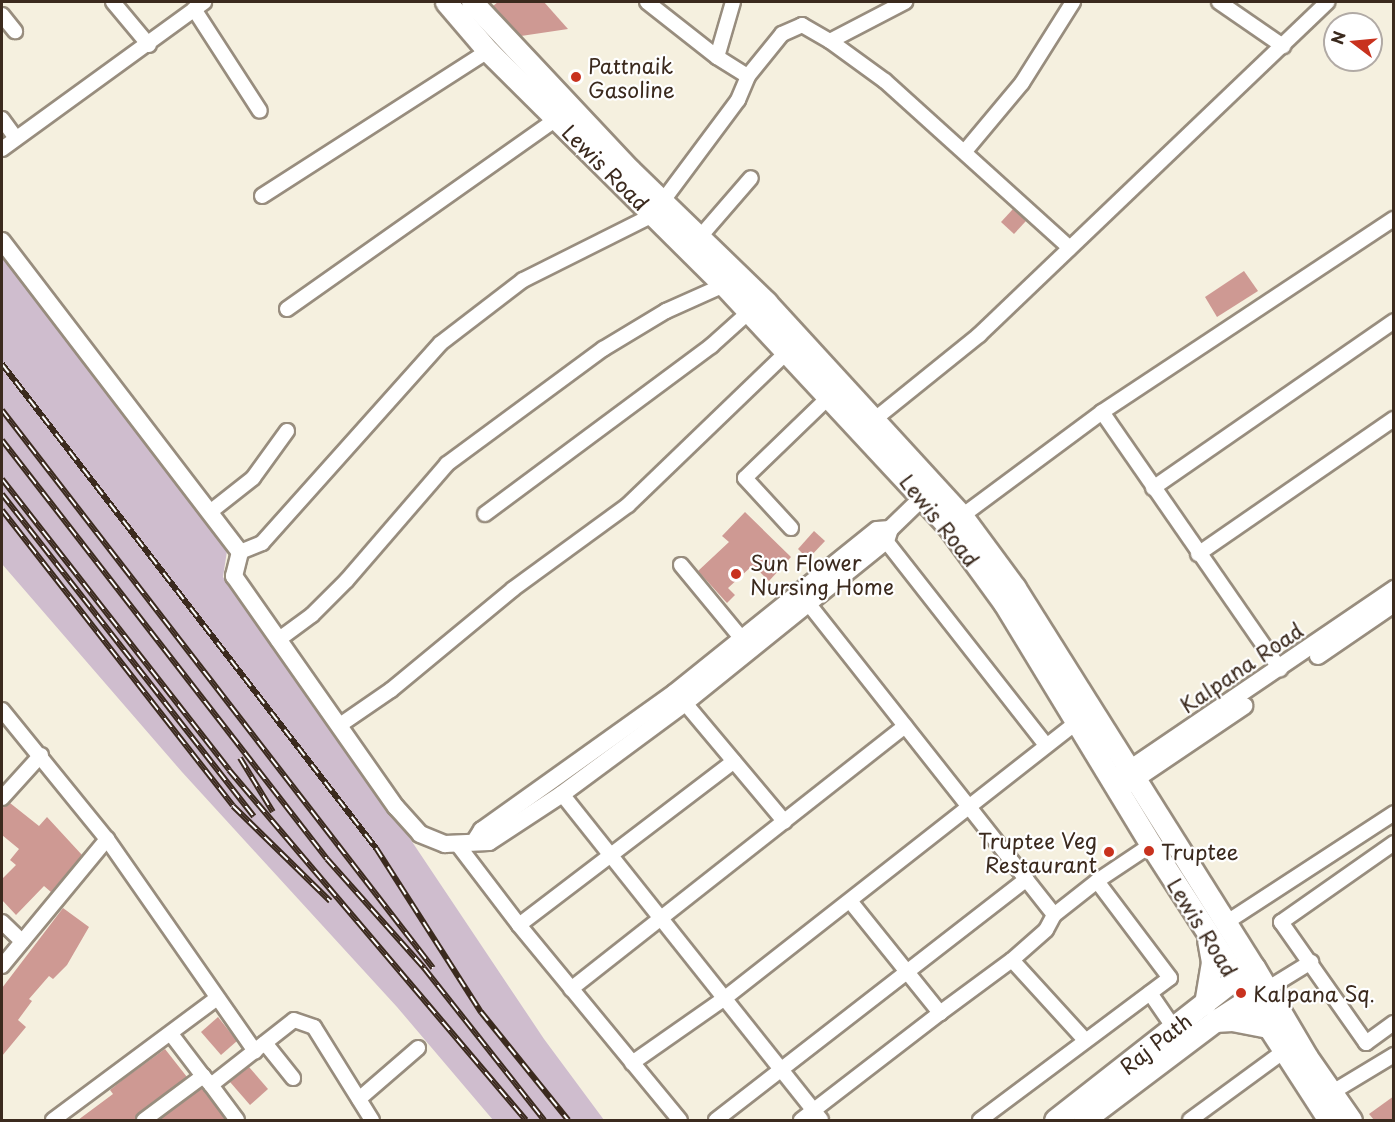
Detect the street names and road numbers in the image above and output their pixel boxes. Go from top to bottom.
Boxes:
street label: Lewis Road [558,119,654,215]
street label: Lewis Road [895,469,985,571]
street label: Kalpana Road [1175,617,1307,717]
street label: Lewis Road [1163,873,1243,981]
street label: Raj Path [1114,1007,1196,1079]

